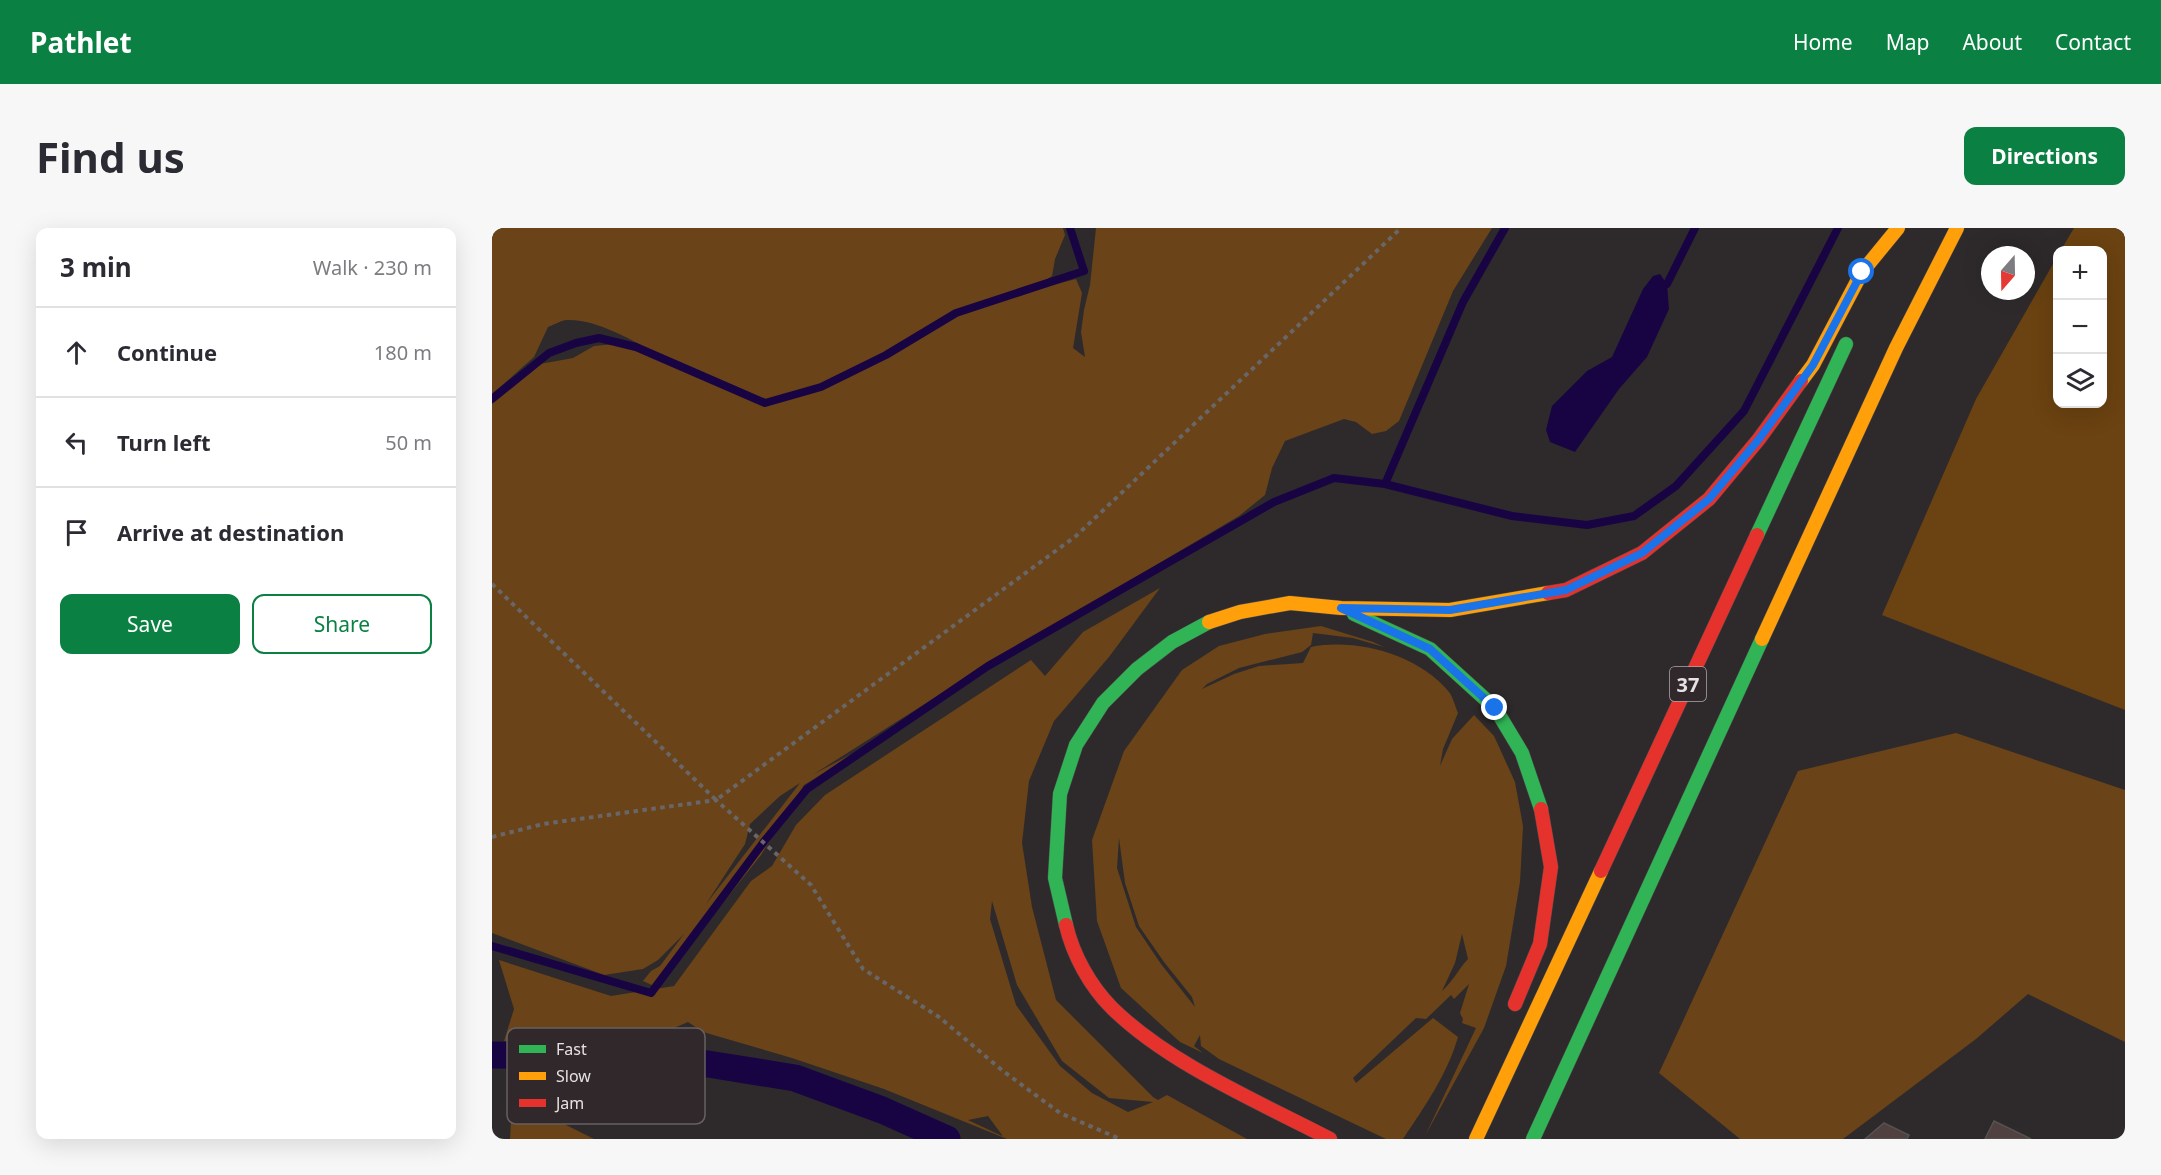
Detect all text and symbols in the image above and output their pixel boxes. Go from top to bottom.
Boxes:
text: Pathlet [30,23,132,61]
text: Home [1793,28,1853,56]
text: Map [1886,28,1929,56]
text: About [1962,28,2022,56]
text: Contact [2055,28,2131,56]
button: Directions [1964,127,2125,185]
text: Find us [36,128,185,185]
north arrow [1981,246,2035,300]
map controls [2053,246,2107,408]
button: + [2053,246,2107,300]
text: 3 min [60,249,132,285]
text: Walk · 230 m [313,254,432,281]
route start [1848,258,1874,284]
button: − [2053,300,2107,354]
icon: ahead [60,336,93,369]
text: Continue [117,337,217,367]
text: 180 m [374,339,432,366]
button: layers [2053,354,2107,408]
icon: left [60,426,93,459]
text: Turn left [117,427,211,457]
text: 50 m [385,429,432,456]
icon: arrive [60,516,93,549]
text: Arrive at destination [117,517,344,547]
button: Save [60,594,240,654]
button: Share [252,594,432,654]
road number: 37 [1670,667,1706,701]
route end [1481,694,1507,720]
legend [507,1028,705,1124]
text: Fast [556,1038,587,1060]
text: Slow [556,1065,591,1087]
text: Jam [554,1092,584,1114]

